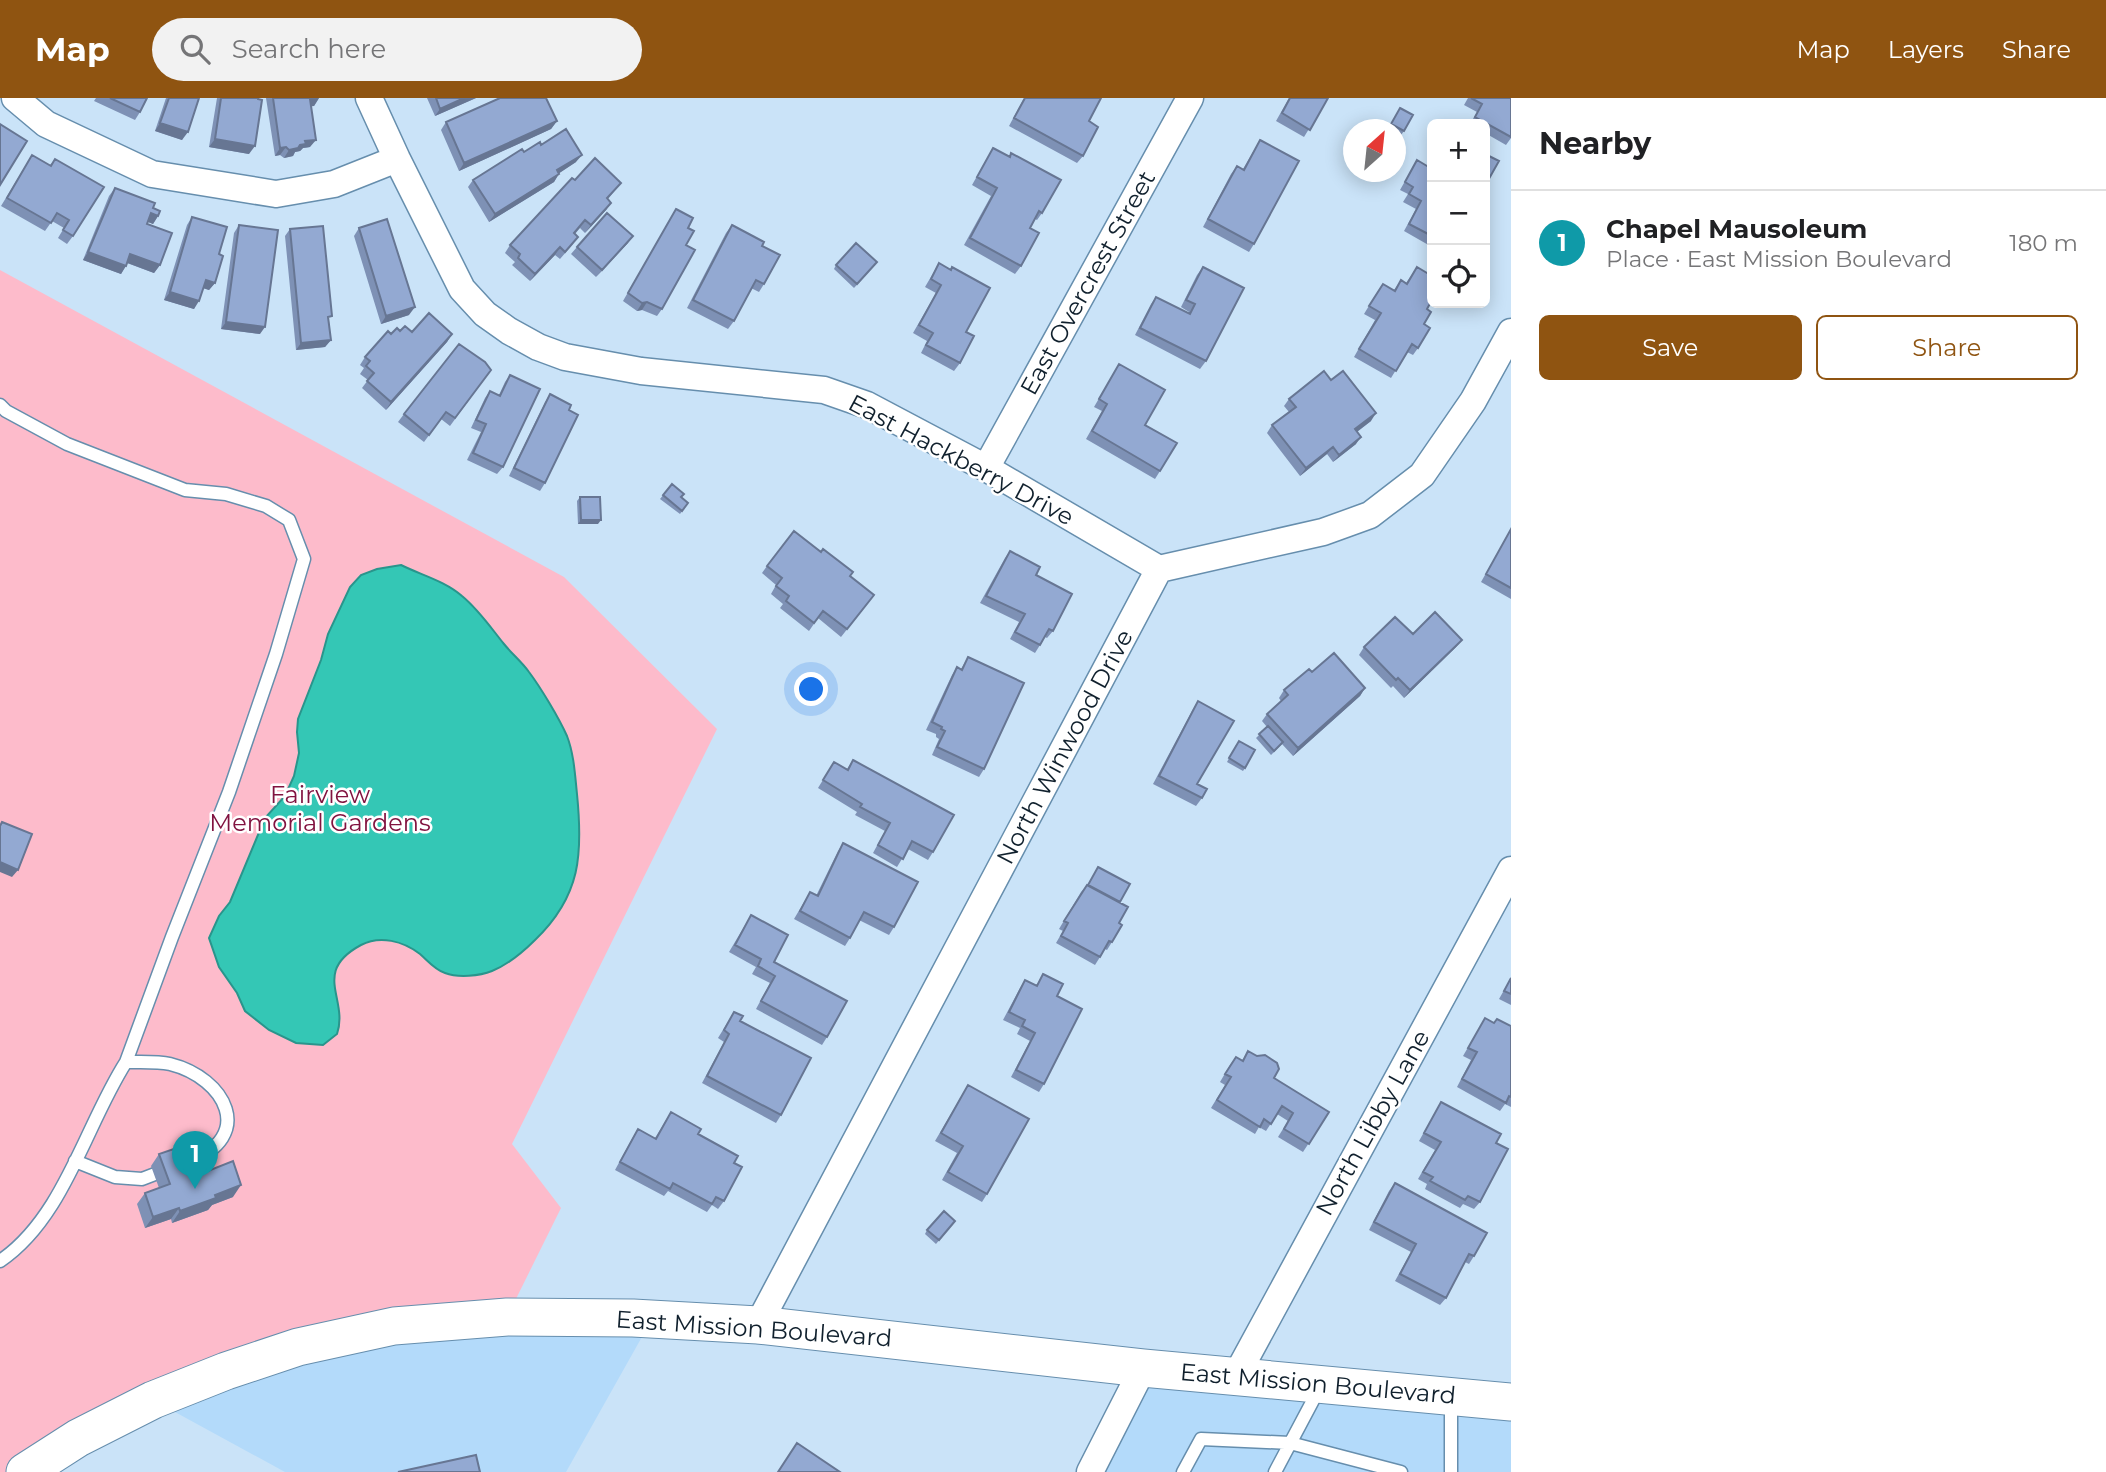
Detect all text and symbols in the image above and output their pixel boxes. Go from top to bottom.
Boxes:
search box [152,18,642,81]
text: Map [35,29,110,69]
icon: search [176,30,214,68]
text: Search here [232,33,386,65]
text: Map [1796,35,1850,64]
text: Layers [1888,35,1964,64]
text: Share [2002,35,2071,64]
north arrow [1343,119,1406,182]
map controls [1427,119,1490,308]
button: + [1427,119,1490,182]
text: Nearby [1539,125,1651,162]
street label: East Overcrest Street [1014,165,1161,400]
button: − [1427,182,1490,245]
text: Chapel Mausoleum [1606,213,1867,245]
text: 1 [1557,229,1567,257]
text: 180 m [2009,229,2078,257]
button: locate [1427,245,1490,308]
text: Place · East Mission Boulevard [1606,245,1952,273]
button: Save [1539,315,1802,380]
button: Share [1816,315,2078,380]
street label: East Hackberry Drive [844,388,1079,531]
street label: North Winwood Drive [990,624,1139,869]
your location [794,672,828,706]
park label: Fairview Memorial Gardens [209,780,431,837]
street label: North Libby Lane [1309,1025,1436,1221]
pin: 1 [172,1131,218,1189]
street label: East Mission Boulevard [615,1304,893,1353]
street label: East Mission Boulevard [1179,1357,1457,1410]

